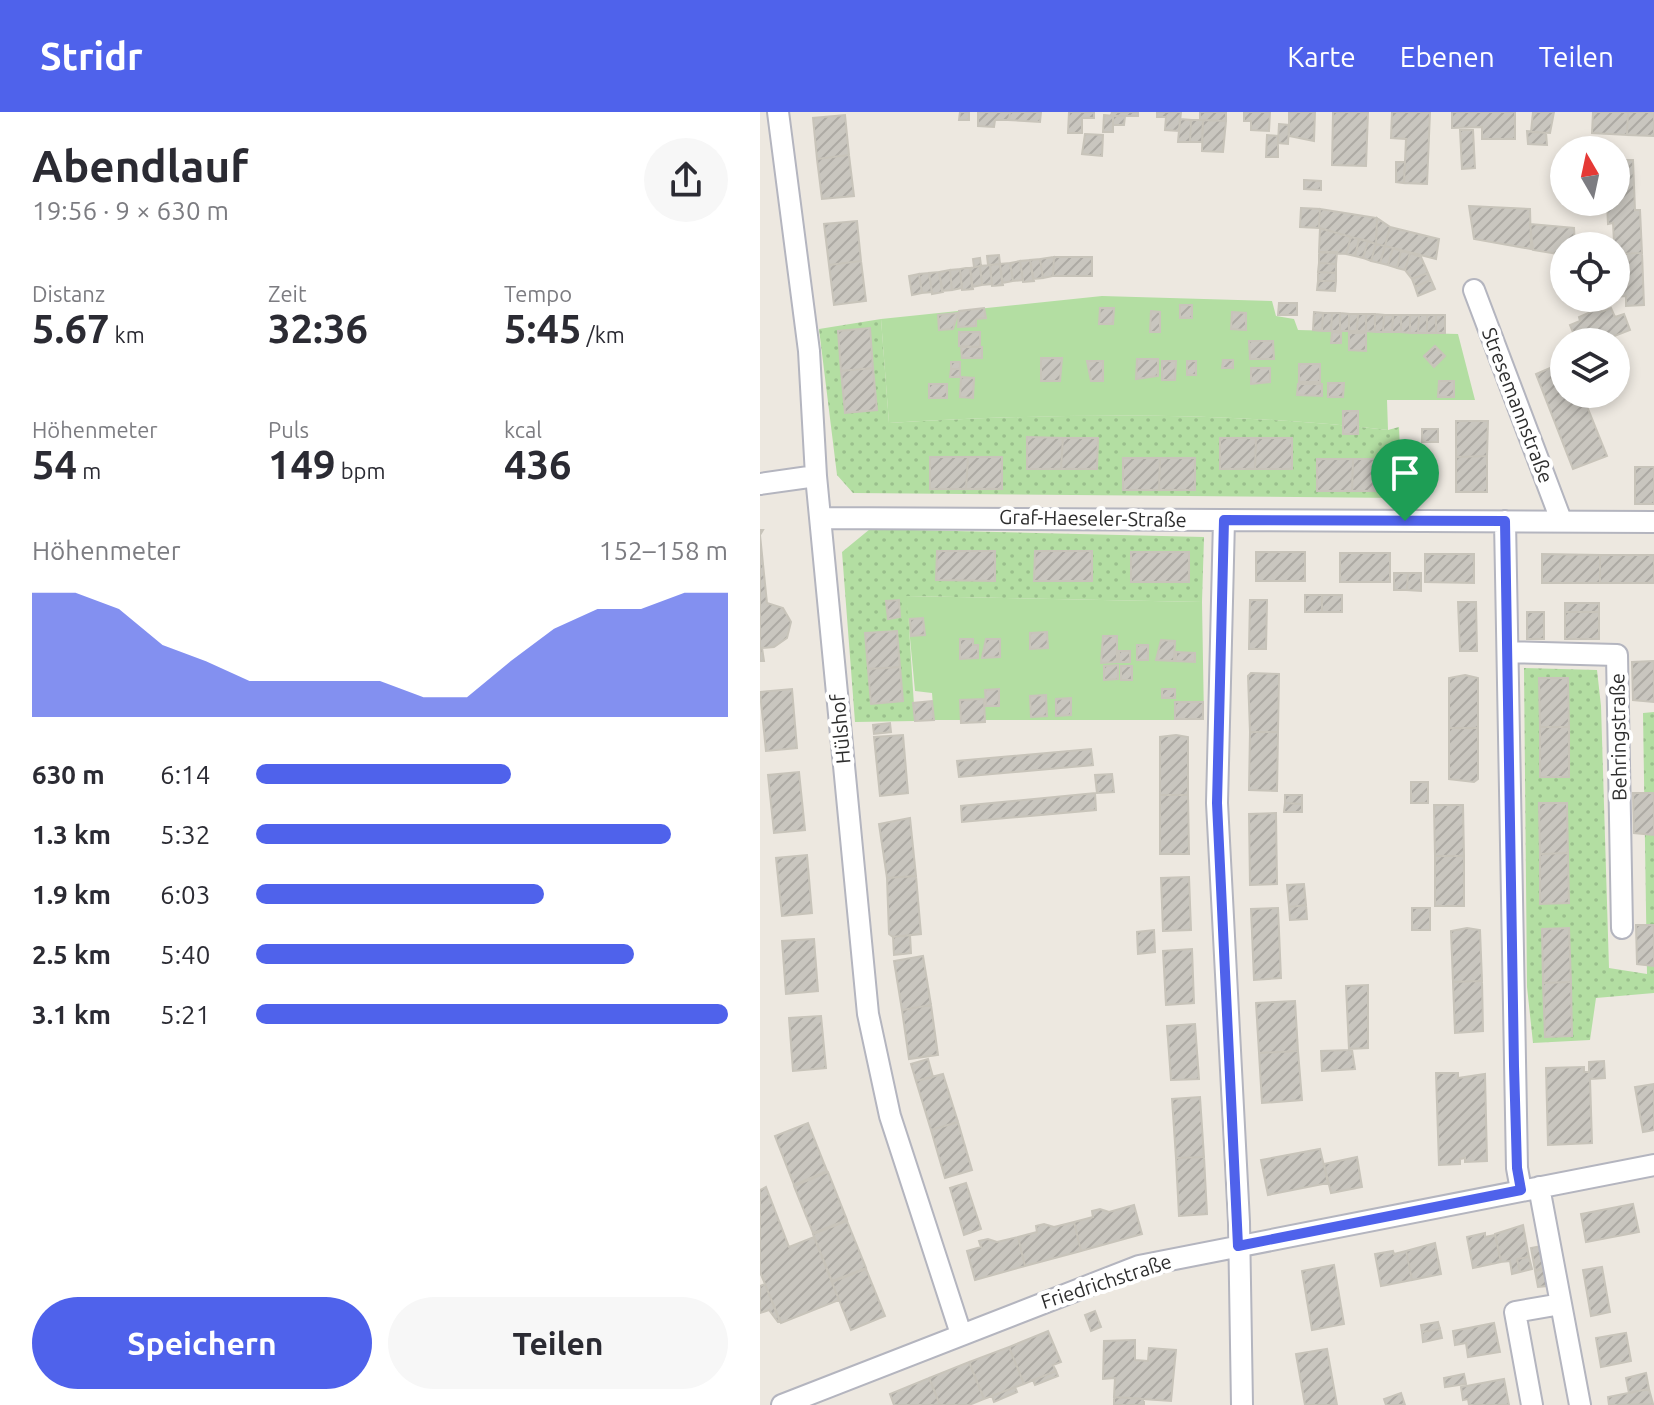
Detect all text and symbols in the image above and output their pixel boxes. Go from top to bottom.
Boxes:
text: Stridr [40,35,143,77]
text: Karte [1287,41,1356,72]
text: Ebenen [1400,41,1495,72]
text: Teilen [1539,41,1614,72]
north arrow [1550,136,1630,216]
map controls [1550,136,1630,408]
button: share [644,138,728,222]
text: Abendlauf [32,141,248,190]
text: 19:56 · 9 × 630 m [32,196,229,225]
button: locate [1550,232,1630,312]
text: Distanz [32,281,105,306]
text: Zeit [268,281,307,306]
text: Tempo [504,281,572,306]
text: 5.67 [32,306,110,351]
text: 32:36 [268,306,368,351]
text: 5:45 [504,306,582,351]
text: km [110,322,145,347]
text: /km [582,322,625,347]
street label: Stresemannstraße [1478,324,1558,486]
button: layers [1550,328,1630,408]
text: Höhenmeter [32,417,158,442]
text: Puls [268,417,309,442]
text: kcal [504,417,542,442]
pin [1371,439,1439,521]
text: 54 [32,442,77,487]
text: 149 [268,442,336,487]
text: 436 [504,442,572,487]
icon: arrive [1383,451,1427,495]
text: m [77,458,101,483]
text: bpm [336,458,385,483]
street label: Graf-Haeseler-Straße [999,505,1187,531]
text: Höhenmeter [32,536,181,565]
text: 152–158 m [599,536,728,565]
street label: Behringstraße [1605,673,1631,801]
street label: Hülshof [825,693,855,765]
text: 630 m [32,760,105,789]
text: 6:14 [160,760,210,789]
text: 1.3 km [32,820,111,849]
text: 5:32 [160,820,210,849]
text: 1.9 km [32,880,111,909]
text: 6:03 [160,880,210,909]
text: 2.5 km [32,940,111,969]
text: 5:40 [160,940,210,969]
text: 3.1 km [32,1000,111,1029]
text: 5:21 [160,1000,210,1029]
street label: Friedrichstraße [1038,1249,1174,1313]
button: Speichern [32,1297,372,1389]
button: Teilen [388,1297,728,1389]

